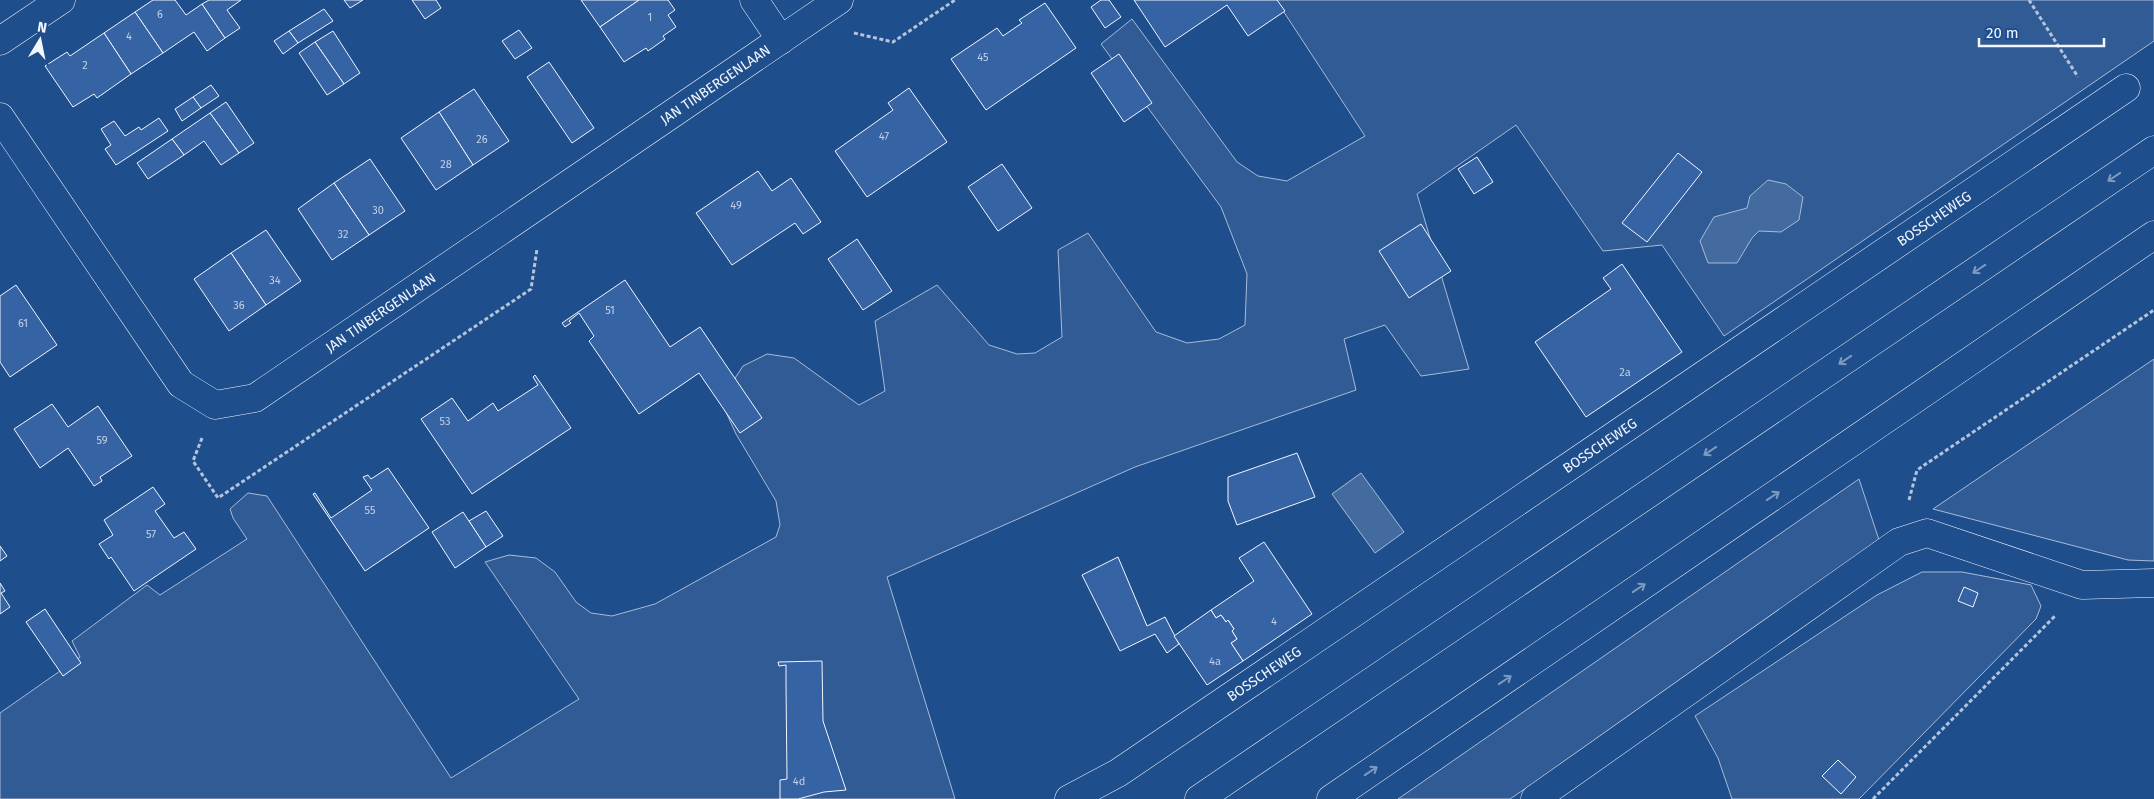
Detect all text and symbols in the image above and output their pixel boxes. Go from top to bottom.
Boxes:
house number: 6 [157,8,163,21]
house number: 1 [648,11,652,24]
north arrow [15,15,65,65]
scale bar [1979,15,2104,47]
text: N [36,19,48,37]
text: 20 m [1986,24,2019,42]
house number: 4 [126,30,132,43]
street label: JAN TINBERGENLAAN [657,41,773,128]
house number: 45 [977,51,989,64]
house number: 2 [82,59,88,72]
house number: 47 [879,130,889,143]
house number: 26 [476,133,488,146]
house number: 28 [440,158,452,171]
one-way arrow [2107,173,2121,183]
street label: BOSSCHEWEG [1894,187,1974,250]
house number: 49 [730,199,742,212]
house number: 30 [372,204,384,217]
house number: 32 [338,228,348,241]
one-way arrow [1972,264,1986,274]
street label: JAN TINBERGENLAAN [322,269,439,356]
house number: 34 [269,274,281,287]
house number: 36 [233,299,245,312]
house number: 51 [605,304,615,317]
house number: 61 [18,317,28,330]
one-way arrow [1838,355,1852,365]
house number: 2a [1619,366,1631,379]
street label: BOSSCHEWEG [1559,414,1640,477]
house number: 53 [440,415,450,428]
house number: 59 [96,434,108,447]
one-way arrow [1704,446,1718,456]
one-way arrow [1766,491,1780,501]
house number: 55 [365,504,376,517]
house number: 57 [146,528,156,541]
one-way arrow [1632,583,1646,593]
house number: 4 [1271,615,1277,628]
street label: BOSSCHEWEG [1224,643,1304,705]
house number: 4a [1209,655,1221,668]
one-way arrow [1498,675,1512,685]
one-way arrow [1364,766,1378,776]
house number: 4d [793,775,805,788]

